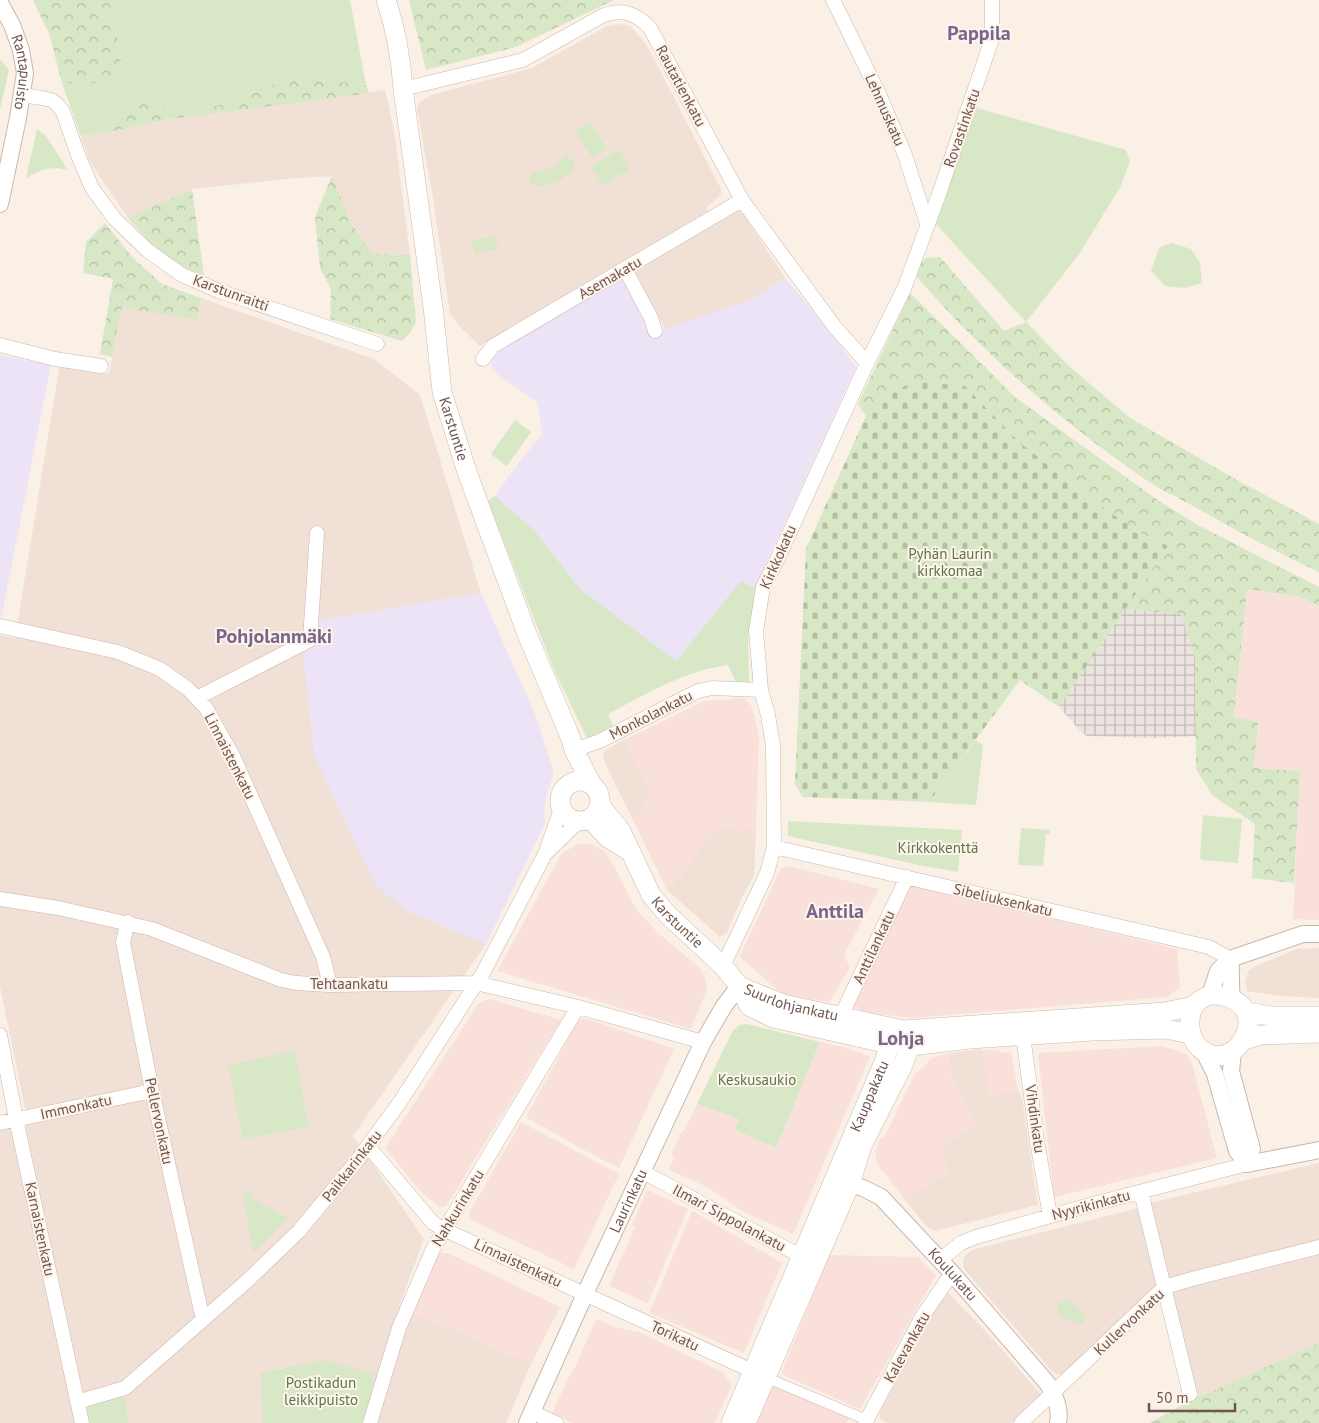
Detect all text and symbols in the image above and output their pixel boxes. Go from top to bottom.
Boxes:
district label: Pappila [947,20,1011,46]
street label: Rantapuisto [7,32,35,111]
street label: Rautatienkatu [652,42,711,130]
street label: Lehmuskatu [861,71,910,149]
street label: Rovastinkatu [939,86,984,170]
street label: Asemakatu [575,252,645,303]
street label: Karstunraitti [190,270,272,315]
street label: Karstuntie [435,394,473,463]
street label: Kirkkokatu [755,522,800,592]
park label: Pyhän Laurin kirkkomaa [908,544,992,580]
district label: Pohjolanmäki [216,623,332,649]
street label: Monkolankatu [606,685,696,744]
street label: Linnaistenkatu [201,709,260,802]
park label: Kirkkokenttä [898,838,978,857]
street label: Sibeliuksenkatu [952,879,1055,920]
street label: Karstuntie [647,892,707,952]
district label: Anttila [806,898,864,924]
street label: Anttilankatu [848,907,899,987]
street label: Tehtaankatu [310,974,388,993]
street label: Suurlohjankatu [741,979,840,1025]
district label: Lohja [878,1025,924,1051]
street label: Kauppakatu [846,1057,893,1135]
park label: Keskusaukio [718,1070,796,1089]
street label: Pellervonkatu [141,1076,178,1166]
street label: Vihdinkatu [1021,1083,1050,1154]
street label: Immonkatu [38,1090,113,1123]
street label: Paikkarinkatu [318,1126,386,1206]
street label: Nahkurinkatu [427,1166,488,1250]
street label: Laurinkatu [605,1166,651,1236]
street label: Karnaistenkatu [21,1180,60,1278]
street label: Ilmari Sippolankatu [669,1180,789,1255]
street label: Nyyrikinkatu [1050,1185,1132,1224]
street label: Linnaistenkatu [471,1234,565,1291]
street label: Koulukatu [924,1244,982,1305]
street label: Kullervonkatu [1089,1284,1168,1359]
street label: Kalevankatu [879,1308,934,1386]
street label: Torikatu [648,1316,703,1355]
park label: Postikadun leikkipuisto [284,1373,358,1409]
scale bar [1149,1380,1235,1412]
text: 50 m [1156,1388,1189,1407]

